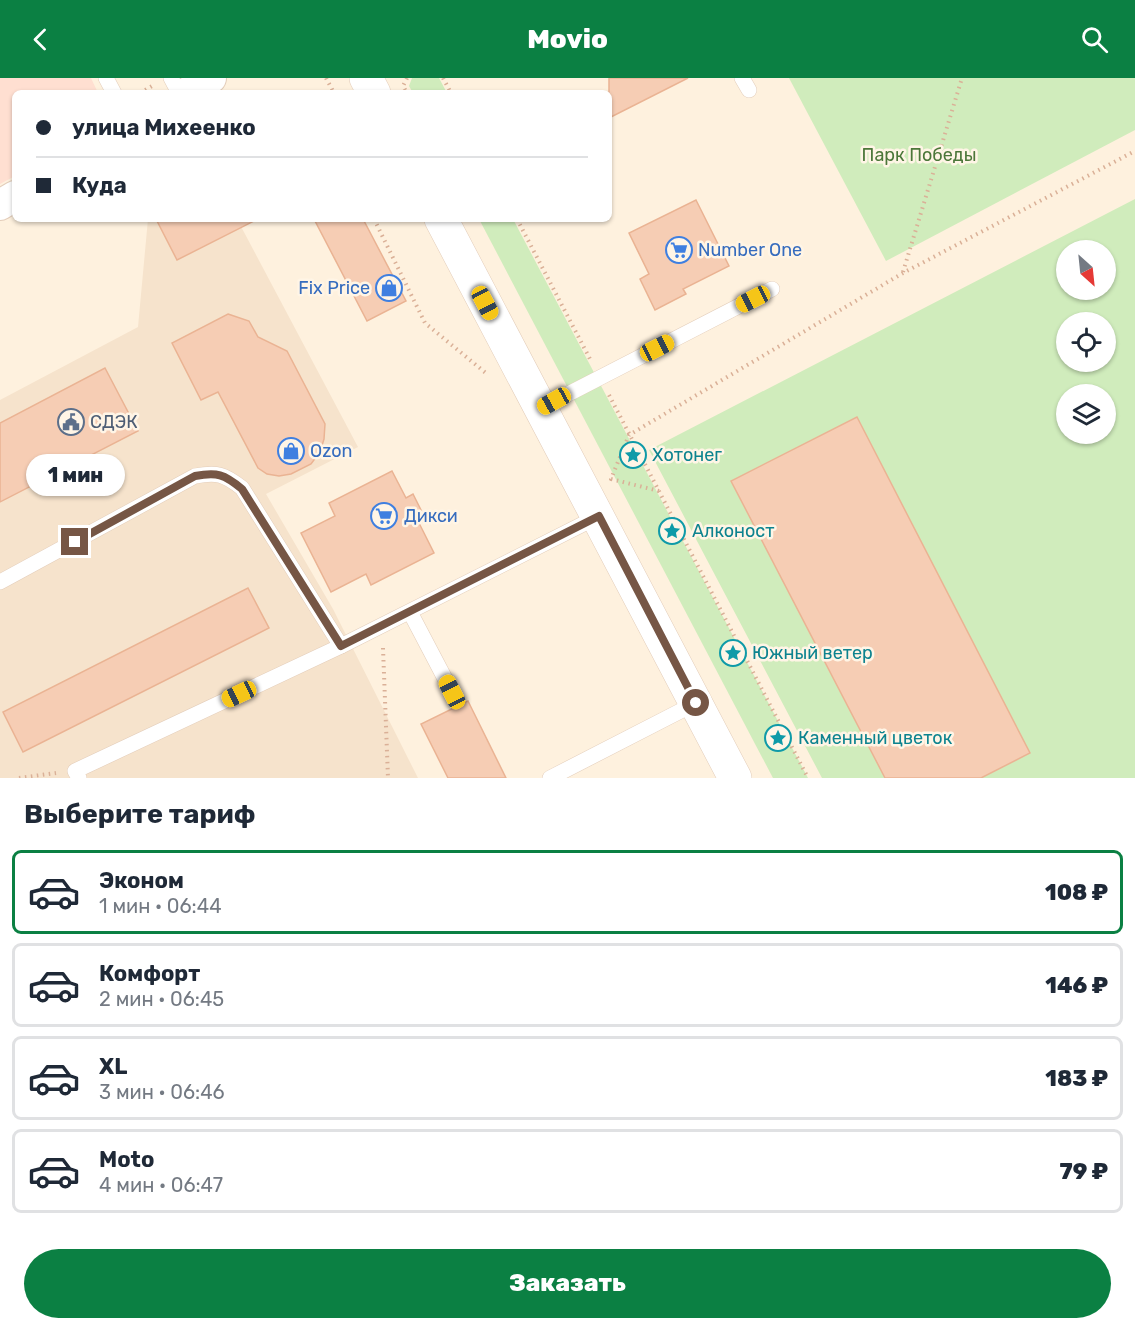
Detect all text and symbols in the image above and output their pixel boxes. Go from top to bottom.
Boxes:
icon: back [24,23,57,56]
text: Movio [527,23,608,55]
icon: search [1078,23,1111,56]
text: улица Михеенко [72,114,256,141]
park label: Парк Победы [862,144,976,166]
text: Куда [72,172,127,199]
supermarket icon: Number One [664,235,694,265]
place label: Number One [698,239,802,261]
north arrow [1056,240,1116,300]
map controls [1056,240,1116,444]
shop icon: Fix Price [374,273,404,303]
place label: Fix Price [298,277,370,299]
car [469,283,501,323]
car [733,283,773,315]
button: locate [1056,312,1116,372]
car [637,332,677,364]
car [534,384,574,418]
button: layers [1056,384,1116,444]
public building icon: СДЭК [56,407,86,437]
place label: СДЭК [90,411,138,433]
shop icon: Ozon [276,436,306,466]
place label: Ozon [310,440,352,462]
place icon: Хотонег [618,440,648,470]
place label: Хотонег [652,444,722,466]
callout: 1 мин [26,455,124,497]
text: 1 мин [48,463,103,487]
supermarket icon: Дикси [369,501,399,531]
place label: Дикси [404,505,458,527]
place icon: Алконост [657,516,687,546]
place label: Алконост [692,520,775,542]
route end [61,528,88,555]
place icon: Южный ветер [718,638,748,668]
place label: Южный ветер [752,642,873,664]
car [436,672,468,712]
car [219,678,259,710]
route start [682,689,709,716]
place icon: Каменный цветок [763,723,793,753]
place label: Каменный цветок [798,727,953,749]
text: Выберите тариф [24,798,255,830]
icon: car [27,865,81,919]
text: Эконом [99,867,184,894]
text: 108 ₽ [1045,879,1108,906]
text: 1 мин · 06:44 [99,894,222,918]
icon: car [27,958,81,1012]
text: Комфорт [99,960,200,987]
text: 146 ₽ [1045,972,1108,999]
text: 2 мин · 06:45 [99,987,224,1011]
icon: car [27,1051,81,1105]
text: XL [99,1053,127,1080]
text: 183 ₽ [1045,1065,1108,1092]
text: 3 мин · 06:46 [99,1080,225,1104]
icon: car [27,1144,81,1198]
text: Moto [99,1146,154,1173]
text: 79 ₽ [1060,1158,1108,1185]
text: 4 мин · 06:47 [99,1173,223,1197]
button: Заказать [24,1249,1111,1318]

